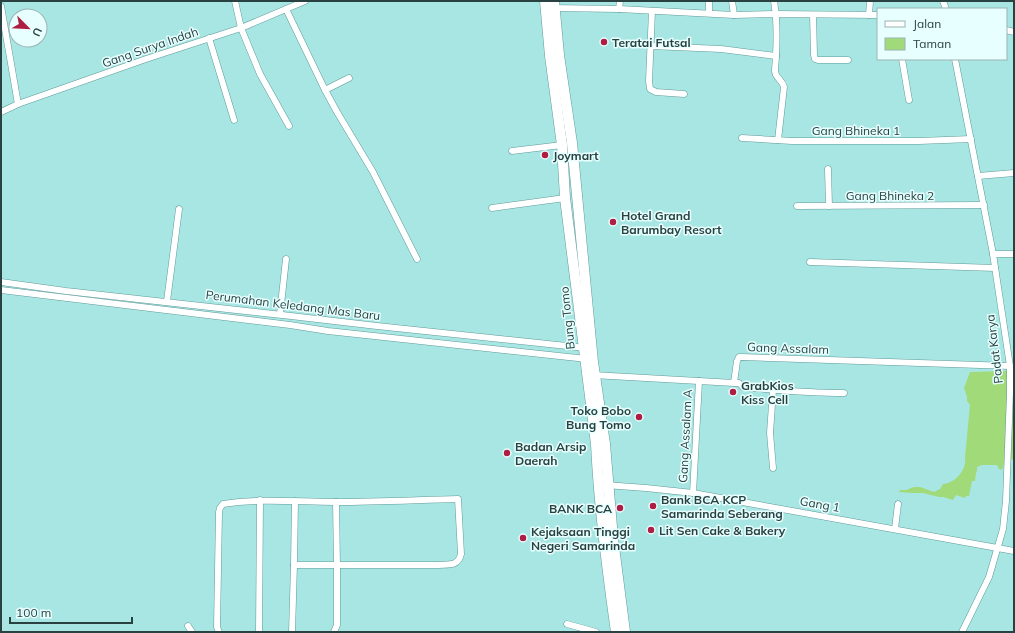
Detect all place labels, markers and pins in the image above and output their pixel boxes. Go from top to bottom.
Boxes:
place label: Teratai Futsal [612,35,691,50]
marker: Teratai Futsal [599,37,609,47]
place label: Joymart [553,148,599,163]
marker: Joymart [540,150,550,160]
place label: Hotel Grand Barumbay Resort [621,208,722,237]
marker: Hotel Grand Barumbay Resort [608,217,618,227]
place label: GrabKios Kiss Cell [741,378,794,407]
marker: GrabKios Kiss Cell [728,387,738,397]
place label: Toko Bobo Bung Tomo [566,403,631,432]
marker: Toko Bobo Bung Tomo [634,412,644,422]
place label: Badan Arsip Daerah [515,439,586,468]
marker: Badan Arsip Daerah [502,448,512,458]
place label: Bank BCA KCP Samarinda Seberang [661,492,783,521]
place label: BANK BCA [549,501,612,516]
marker: Bank BCA KCP Samarinda Seberang [648,501,658,511]
marker: BANK BCA [615,503,625,513]
place label: Lit Sen Cake & Bakery [659,523,786,538]
place label: Kejaksaan Tinggi Negeri Samarinda [531,524,635,553]
marker: Lit Sen Cake & Bakery [646,525,656,535]
marker: Kejaksaan Tinggi Negeri Samarinda [518,533,528,543]

